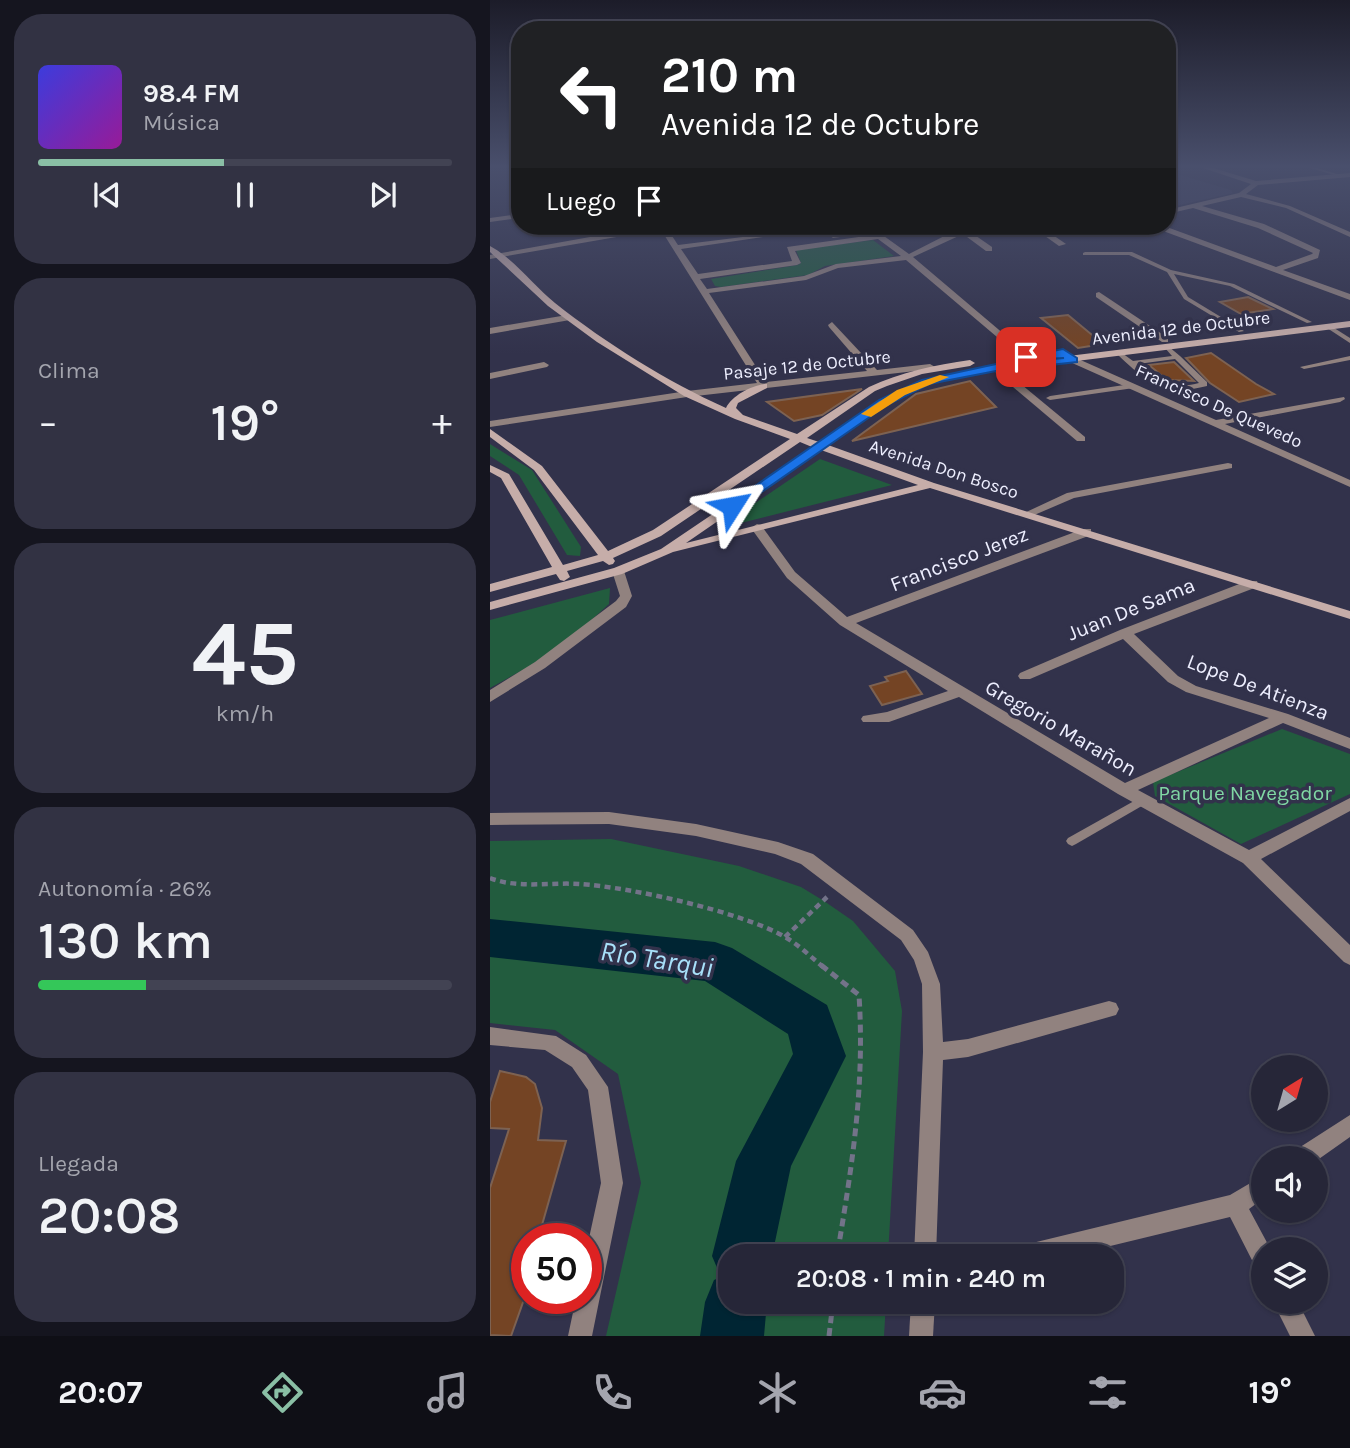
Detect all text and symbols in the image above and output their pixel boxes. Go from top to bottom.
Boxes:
text: 210 m [661,47,798,104]
icon: left [546,49,637,140]
text: 98.4 FM [143,78,240,109]
text: Avenida 12 de Octubre [661,106,979,143]
text: Música [143,109,220,136]
icon: previous [88,176,126,214]
icon: pause [226,176,264,214]
icon: next [364,176,402,214]
icon: arrive [630,182,668,220]
text: Luego [546,186,616,217]
street label: Avenida 12 de Octubre [1091,306,1271,350]
pin [996,327,1056,387]
icon: arrive [1007,338,1045,376]
street label: Pasaje 12 de Octubre [722,345,892,385]
text: Clima [38,357,100,384]
street label: Francisco De Quevedo [1132,359,1306,453]
text: 19° [211,392,279,453]
text: − [38,400,58,445]
text: + [432,400,452,445]
street label: Avenida Don Bosco [867,434,1021,504]
position arrow [695,469,769,543]
street label: Francisco Jerez [887,522,1031,596]
street label: Juan De Sama [1064,572,1198,646]
text: 45 [191,601,299,707]
street label: Lope De Atienza [1184,649,1332,725]
street label: Gregorio Marañon [981,675,1141,781]
text: km/h [216,700,274,727]
park label: Parque Navegador [1158,781,1332,805]
text: Autonomía · 26% [38,875,212,902]
text: 130 km [38,910,213,971]
water label: Río Tarqui [598,934,716,984]
north arrow [1251,1055,1328,1132]
map controls [1251,1055,1328,1314]
button: sound [1251,1146,1328,1223]
text: Llegada [38,1150,119,1177]
text: 20:08 [38,1185,180,1246]
speed limit sign: 50 [511,1223,602,1314]
button: layers [1251,1237,1328,1314]
text: 20:08 · 1 min · 240 m [796,1263,1046,1294]
icon: directions [258,1368,307,1417]
icon: music [423,1368,472,1417]
icon: phone [588,1368,637,1417]
icon: climate [753,1368,802,1417]
icon: car [918,1368,967,1417]
icon: filters [1083,1368,1132,1417]
text: 20:07 [58,1374,142,1411]
text: 19° [1249,1374,1292,1411]

